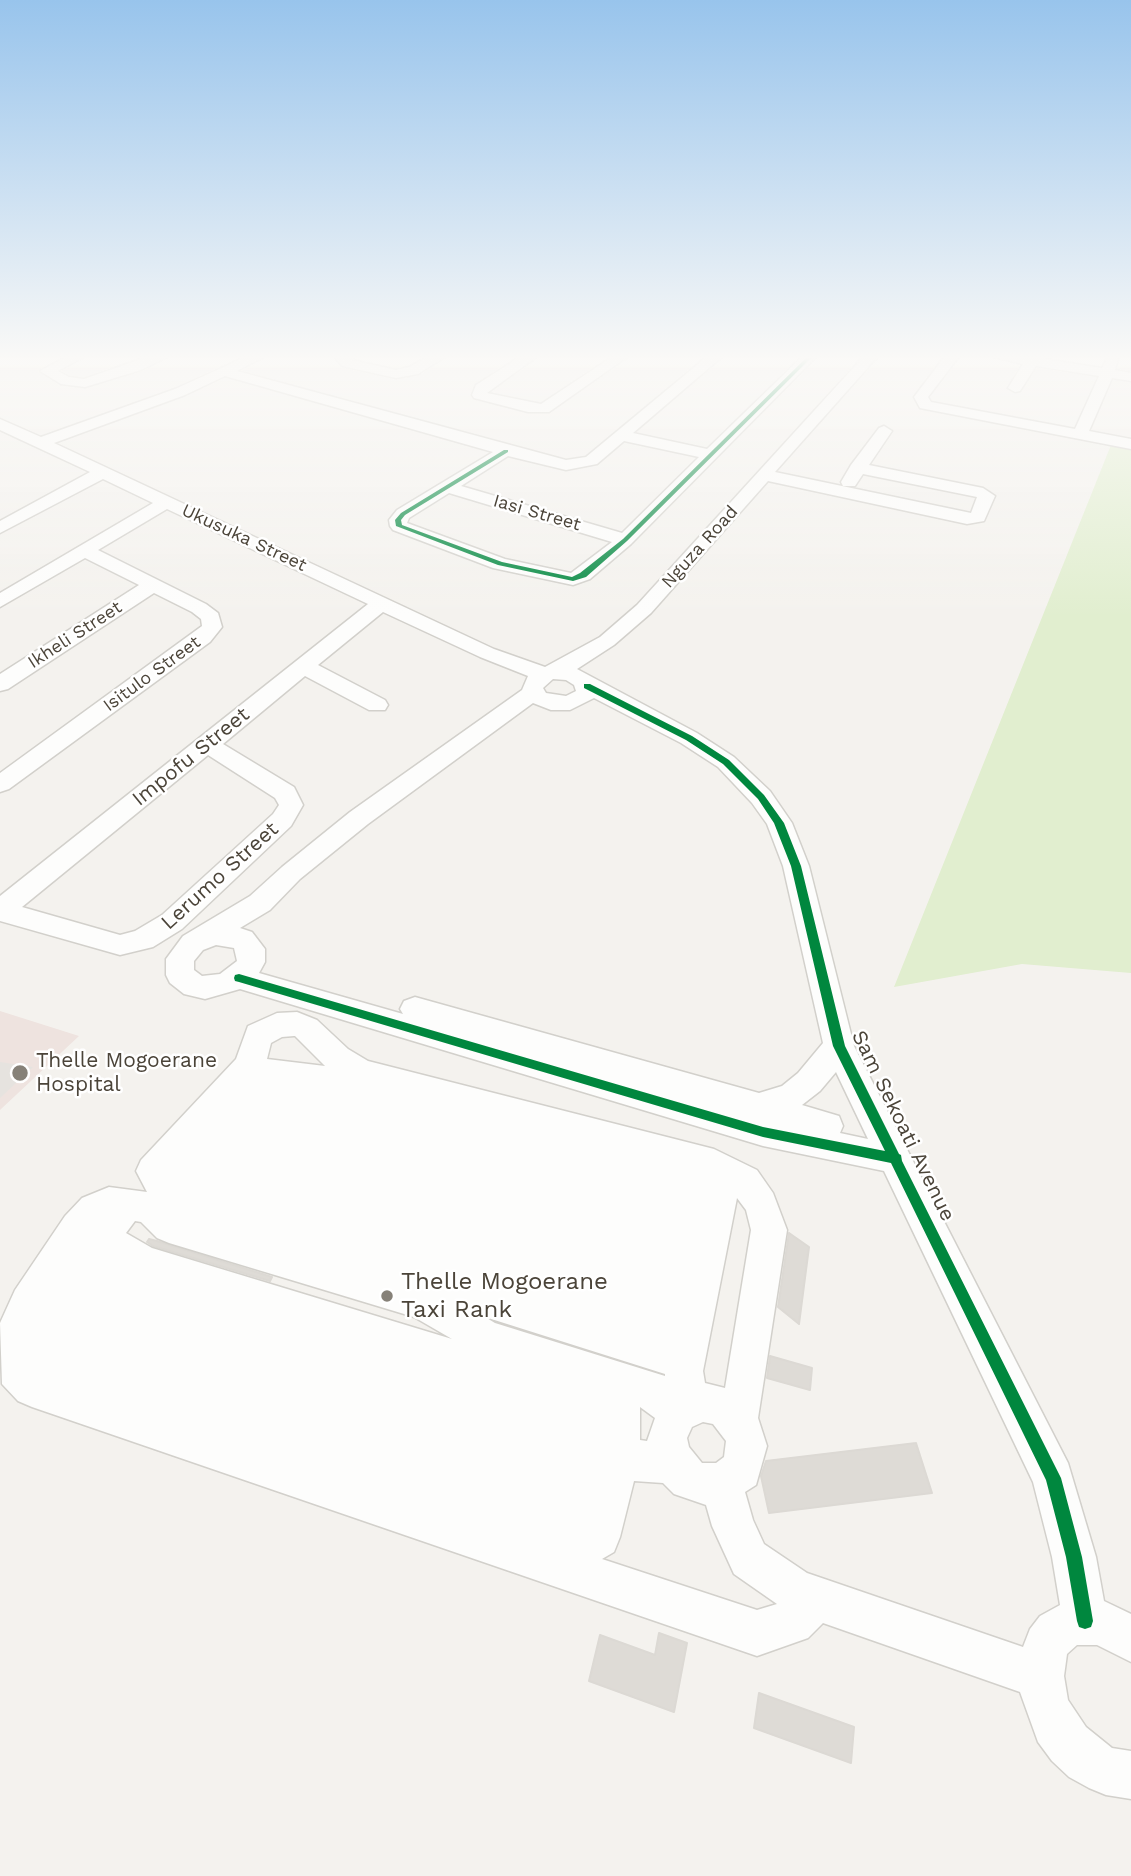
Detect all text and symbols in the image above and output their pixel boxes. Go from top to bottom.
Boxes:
street label: Iasi Street [491,490,583,536]
street label: Ukusuka Street [178,500,310,576]
street label: Nguza Road [657,501,743,593]
street label: Ikheli Street [24,597,126,673]
street label: Isitulo Street [99,632,205,716]
street label: Impofu Street [127,702,255,812]
street label: Lerumo Street [156,817,284,935]
street label: Sam Sekoati Avenue [846,1026,960,1226]
place label: Thelle Mogoerane Hospital [36,1048,217,1098]
marker: Thelle Mogoerane Hospital [10,1063,30,1083]
place label: Thelle Mogoerane Taxi Rank [401,1268,608,1324]
marker: Thelle Mogoerane Taxi Rank [379,1288,395,1304]

